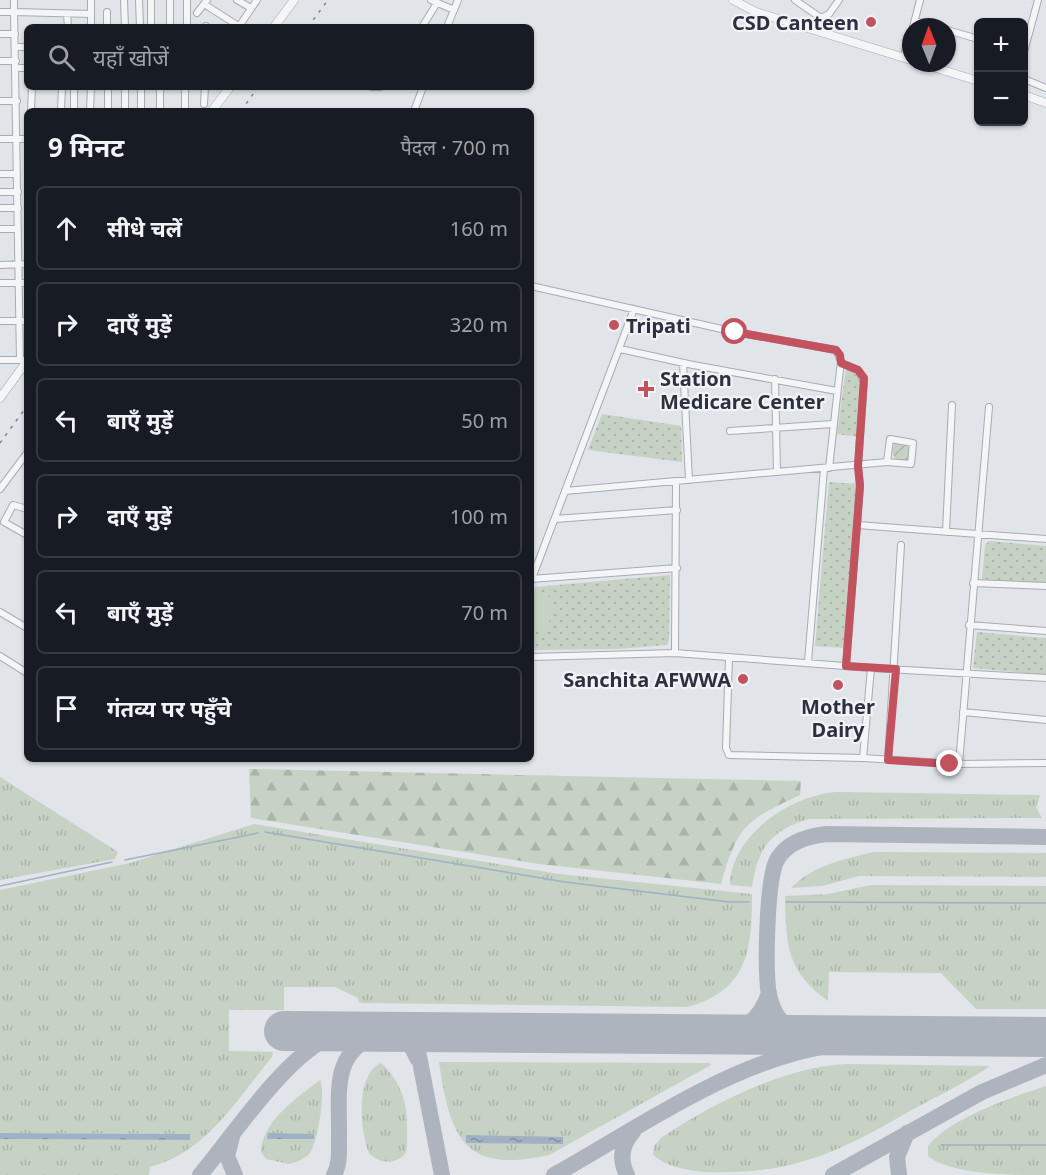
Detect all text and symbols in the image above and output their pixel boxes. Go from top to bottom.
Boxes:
place label: CSD Canteen [732,9,859,36]
marker: CSD Canteen [864,15,878,29]
north arrow [902,18,956,72]
map controls [974,18,1028,126]
button: + [974,18,1028,72]
search box [24,24,534,90]
icon: search [45,41,78,74]
text: यहाँ खोजें [93,42,169,72]
button: − [974,72,1028,126]
text: 9 मिनट [48,129,124,165]
text: पैदल · 700 m [400,134,510,161]
icon: ahead [50,212,83,245]
text: सीधे चलें [107,213,182,243]
text: 160 m [450,215,508,242]
icon: right [50,308,83,341]
text: दाएँ मुड़ें [107,309,172,339]
text: 320 m [450,311,508,338]
place label: Tripati [626,312,691,339]
marker: Tripati [607,318,621,332]
route start [721,318,747,344]
place label: Station Medicare Center [660,365,825,415]
marker: Station Medicare Center [637,380,655,398]
icon: left [50,404,83,437]
text: बाएँ मुड़ें [107,405,173,435]
text: 50 m [461,407,508,434]
icon: right [50,500,83,533]
text: दाएँ मुड़ें [107,501,172,531]
text: 100 m [450,503,508,530]
icon: left [50,596,83,629]
text: बाएँ मुड़ें [107,597,173,627]
text: 70 m [461,599,508,626]
place label: Sanchita AFWWA [563,666,731,693]
marker: Sanchita AFWWA [736,672,750,686]
marker: Mother Dairy [831,678,845,692]
icon: arrive [50,692,83,725]
text: गंतव्य पर पहुँचे [107,693,232,723]
place label: Mother Dairy [801,693,875,743]
route end [936,750,962,776]

